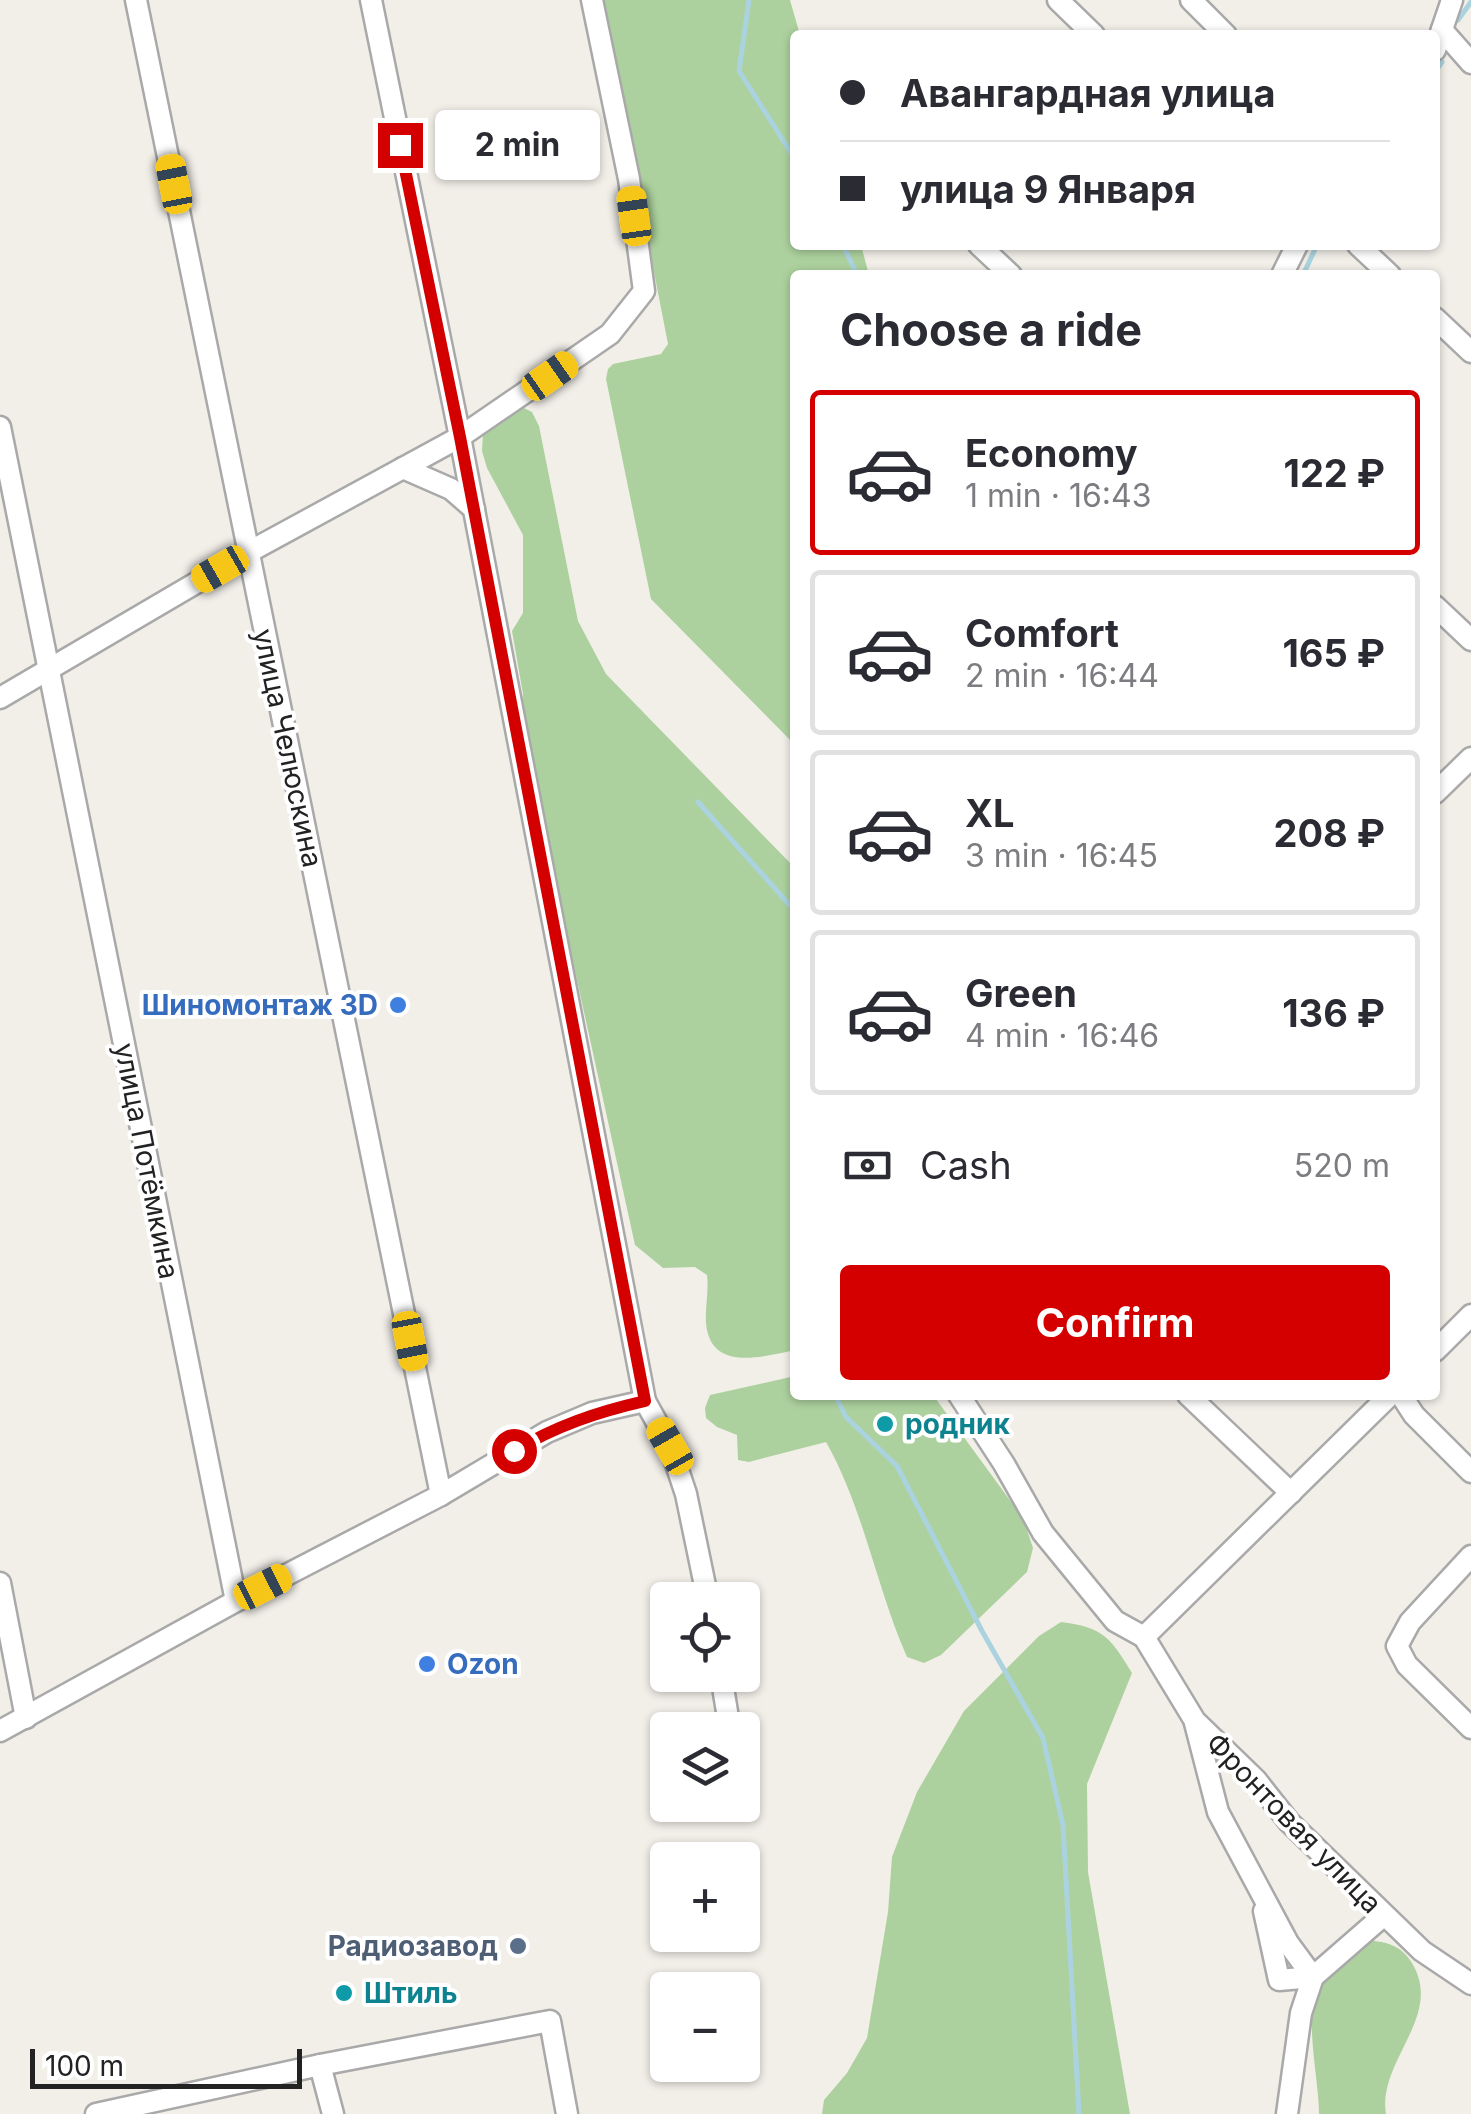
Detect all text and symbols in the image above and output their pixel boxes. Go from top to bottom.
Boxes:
text: Авангардная улица [900,70,1276,116]
callout: 2 min [435,110,600,180]
route end [378,123,423,168]
text: 2 min [475,125,560,164]
car [154,152,194,216]
text: улица 9 Января [900,166,1196,212]
car [615,184,653,248]
text: Choose a ride [840,302,1142,357]
car [517,347,583,405]
icon: car [845,428,935,518]
text: Economy [965,430,1138,476]
text: 122 ₽ [1284,450,1385,496]
text: 1 min · 16:43 [965,476,1151,515]
car [187,541,253,597]
icon: car [845,608,935,698]
text: Comfort [965,610,1119,656]
street label: улица Челюскина [246,626,330,870]
text: 165 ₽ [1282,630,1385,676]
text: 2 min · 16:44 [965,656,1159,695]
icon: car [845,788,935,878]
text: XL [965,790,1015,836]
text: 208 ₽ [1274,810,1385,856]
text: 3 min · 16:45 [965,836,1158,875]
icon: car [845,968,935,1058]
text: Green [965,970,1077,1016]
place label: Шиномонтаж 3D [142,988,378,1022]
text: 136 ₽ [1282,990,1385,1036]
marker: Шиномонтаж 3D [387,994,409,1016]
text: 4 min · 16:46 [965,1016,1159,1055]
street label: улица Потёмкина [107,1040,187,1282]
icon: cash [840,1138,895,1193]
text: Cash [920,1142,1012,1188]
text: 520 m [1294,1146,1390,1185]
button: Confirm [840,1265,1390,1380]
car [390,1309,430,1373]
place label: родник [905,1407,1010,1441]
car [642,1413,698,1479]
marker: родник [874,1413,896,1435]
route start [492,1429,537,1474]
car [229,1560,297,1614]
map controls [650,1582,760,2082]
button: locate [650,1582,760,1692]
place label: Ozon [447,1647,519,1681]
marker: Ozon [416,1653,438,1675]
button: layers [650,1712,760,1822]
street label: Фронтовая улица [1199,1726,1389,1920]
button: + [650,1842,760,1952]
place label: Радиозавод [328,1929,498,1963]
marker: Радиозавод [507,1935,529,1957]
button: − [650,1972,760,2082]
place label: Штиль [364,1976,457,2010]
marker: Штиль [333,1982,355,2004]
scale bar [30,2044,302,2088]
text: 100 m [45,2049,124,2083]

